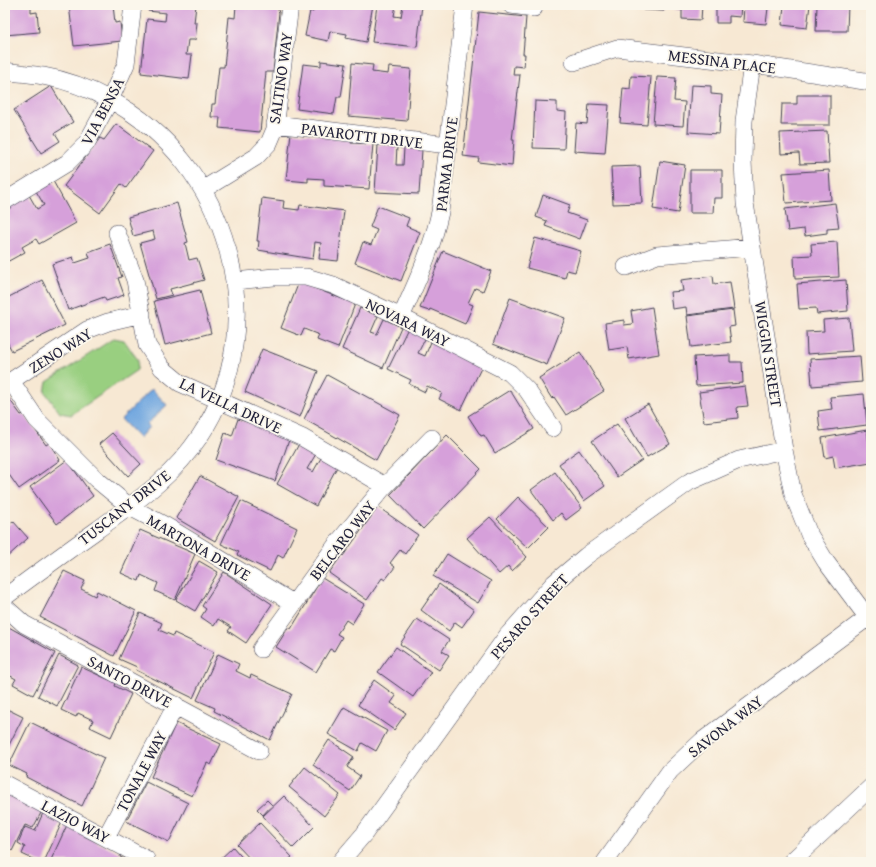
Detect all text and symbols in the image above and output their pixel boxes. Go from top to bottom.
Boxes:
street label: SALTINO WAY [262,30,298,125]
street label: MESSINA PLACE [667,43,777,79]
street label: VIA BENSA [74,73,130,149]
street label: PARMA DRIVE [428,115,464,213]
street label: PAVAROTTI DRIVE [300,116,424,154]
street label: NOVARA WAY [362,291,455,353]
street label: WIGGIN STREET [749,299,789,409]
street label: ZENO WAY [24,321,97,379]
street label: LA VELLA DRIVE [176,371,286,439]
street label: TUSCANY DRIVE [73,463,175,551]
street label: BELCARO WAY [303,495,381,585]
street label: MARTONA DRIVE [143,507,255,587]
street label: PESARO STREET [484,568,574,664]
street label: SANTO DRIVE [83,649,177,713]
street label: SAVONA WAY [682,689,768,763]
street label: TONALE WAY [110,726,173,816]
street label: LAZIO WAY [38,793,115,849]

